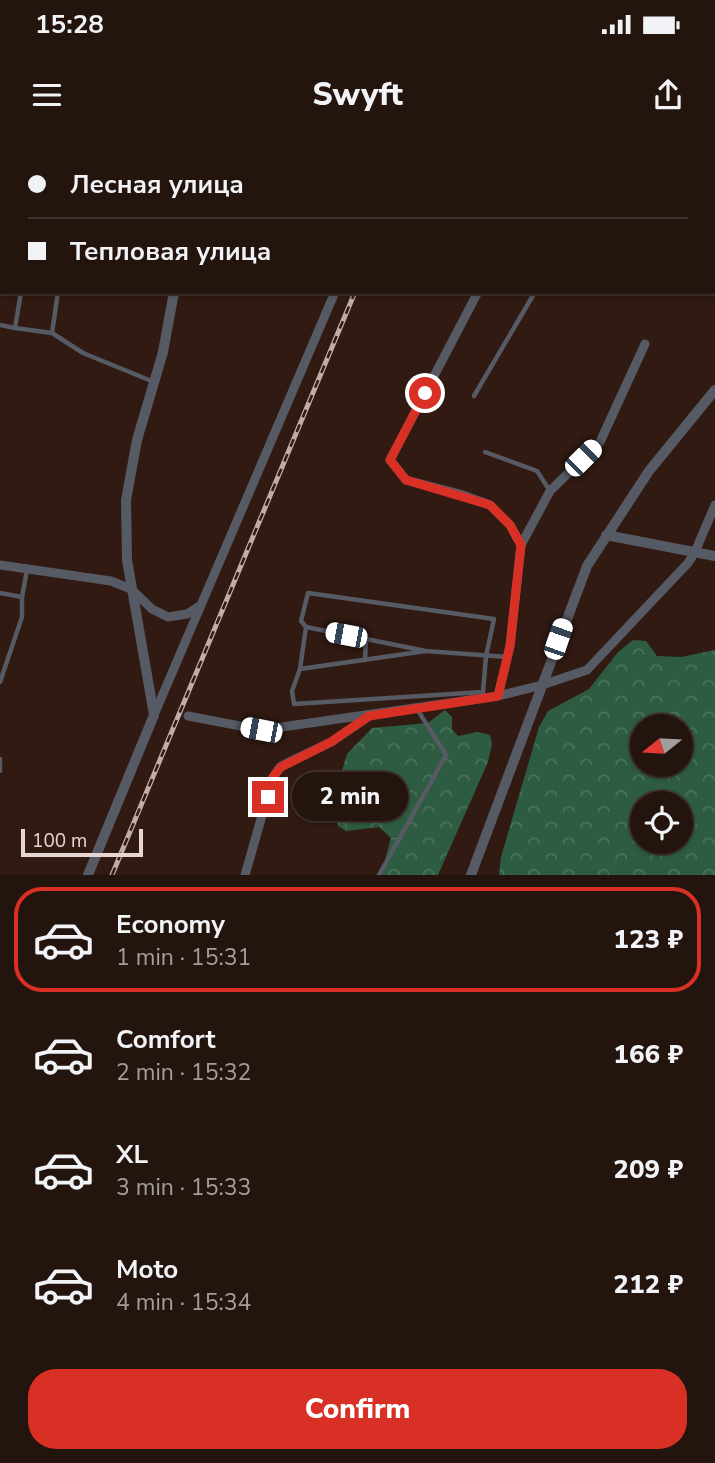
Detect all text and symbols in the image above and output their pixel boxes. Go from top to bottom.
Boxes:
text: 15:28 [35,7,104,42]
text: Swyft [312,73,403,116]
icon: menu [28,76,66,114]
icon: share [649,76,687,114]
text: Лесная улица [70,167,244,202]
text: Тепловая улица [70,234,271,269]
route start [409,377,441,409]
car [561,436,606,480]
car [542,616,575,662]
car [324,621,369,649]
north arrow [630,714,693,777]
map controls [630,714,693,854]
car [239,716,284,744]
callout: 2 min [292,772,408,822]
route end [252,781,284,813]
text: 2 min [320,781,380,812]
button: locate [630,791,693,854]
scale bar [21,826,144,858]
text: 100 m [32,828,87,854]
text: Economy [116,907,225,942]
icon: car [32,908,95,971]
text: 123 ₽ [613,922,683,957]
text: 1 min · 15:31 [116,942,251,973]
text: Comfort [116,1022,216,1057]
icon: car [32,1023,95,1086]
text: 166 ₽ [613,1037,683,1072]
text: 2 min · 15:32 [116,1057,251,1088]
text: XL [116,1137,148,1172]
icon: car [32,1138,95,1201]
text: 209 ₽ [613,1152,683,1187]
text: 3 min · 15:33 [116,1172,251,1203]
text: Moto [116,1252,178,1287]
icon: car [32,1253,95,1316]
text: 212 ₽ [613,1267,683,1302]
text: 4 min · 15:34 [116,1287,251,1318]
button: Confirm [28,1369,687,1449]

